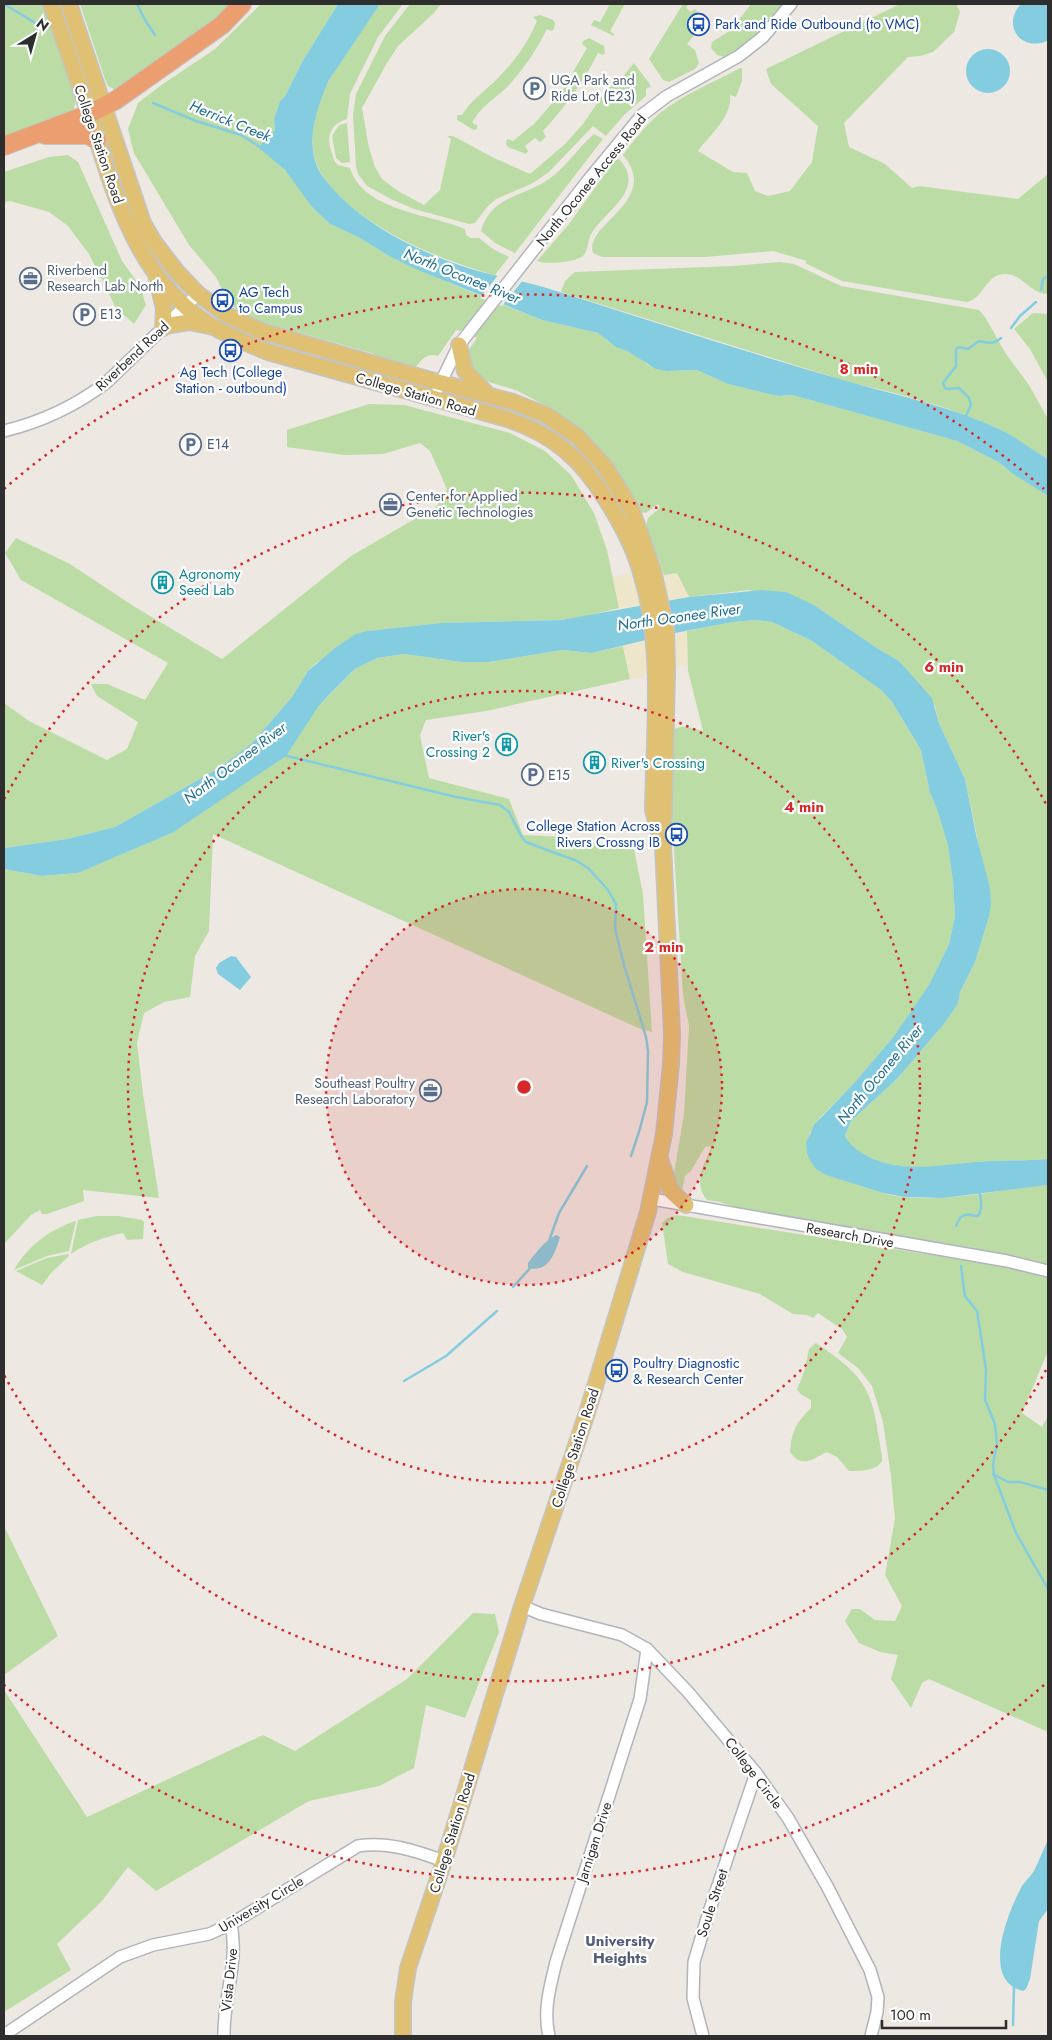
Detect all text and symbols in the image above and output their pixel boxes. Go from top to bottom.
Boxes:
north arrow [10,10,60,60]
bus stop icon: Park and Ride Outbound (to VMC) [687,12,711,36]
text: N [32,13,53,36]
place label: Park and Ride Outbound (to VMC) [715,14,920,34]
place label: UGA Park and Ride Lot (E23) [551,70,635,106]
parking icon: UGA Park and Ride Lot (E23) [523,76,547,100]
street label: College Station Road [69,82,129,206]
water label: Herrick Creek [186,95,274,147]
street label: North Oconee Access Road [531,110,651,250]
water label: North Oconee River [400,243,525,310]
place label: Riverbend Research Lab North [47,260,164,296]
office icon: Riverbend Research Lab North [19,266,43,290]
place label: AG Tech to Campus [239,282,303,318]
bus stop icon: AG Tech to Campus [211,288,235,312]
parking icon: E13 [72,302,96,326]
place label: E13 [100,304,122,324]
street label: Riverbend Road [91,317,173,395]
bus stop icon: Ag Tech (College Station - outbound) [219,338,243,362]
text: 8 min [840,358,878,380]
place label: Ag Tech (College Station - outbound) [175,362,287,398]
street label: College Station Road [353,367,479,421]
parking icon: E14 [179,432,203,456]
place label: E14 [207,434,229,454]
place label: Center for Applied Genetic Technologies [406,486,534,522]
office icon: Center for Applied Genetic Technologies [378,492,402,516]
place label: Agronomy Seed Lab [179,564,241,600]
building icon: Agronomy Seed Lab [151,570,175,594]
water label: North Oconee River [616,597,743,637]
text: 6 min [924,656,964,678]
water label: North Oconee River [179,716,292,809]
place label: River's Crossing 2 [426,726,490,762]
building icon: River's Crossing 2 [494,732,518,756]
building icon: River's Crossing [583,751,607,775]
place label: River's Crossing [611,753,705,773]
parking icon: E15 [520,763,544,787]
place label: E15 [548,765,570,785]
text: 4 min [784,796,824,818]
place label: College Station Across Rivers Crossng IB [526,816,660,852]
bus stop icon: College Station Across Rivers Crossng IB [664,822,688,846]
text: 2 min [644,936,684,958]
water label: North Oconee River [832,1019,929,1129]
place label: Southeast Poultry Research Laboratory [295,1073,416,1109]
centre of rings [515,1078,533,1096]
office icon: Southeast Poultry Research Laboratory [419,1079,443,1103]
street label: Research Drive [805,1217,895,1253]
place label: Poultry Diagnostic & Research Center [633,1353,744,1389]
bus stop icon: Poultry Diagnostic & Research Center [605,1359,629,1383]
street label: College Station Road [546,1386,604,1510]
street label: College Circle [720,1733,788,1813]
street label: College Station Road [424,1771,480,1895]
street label: Jarnigan Drive [571,1799,616,1887]
street label: Soule Street [692,1866,733,1940]
street label: University Circle [215,1871,307,1937]
district label: University Heights [585,1930,655,1969]
street label: Vista Drive [216,1947,242,2013]
scale bar [882,1998,1006,2030]
text: 100 m [890,2004,931,2026]

